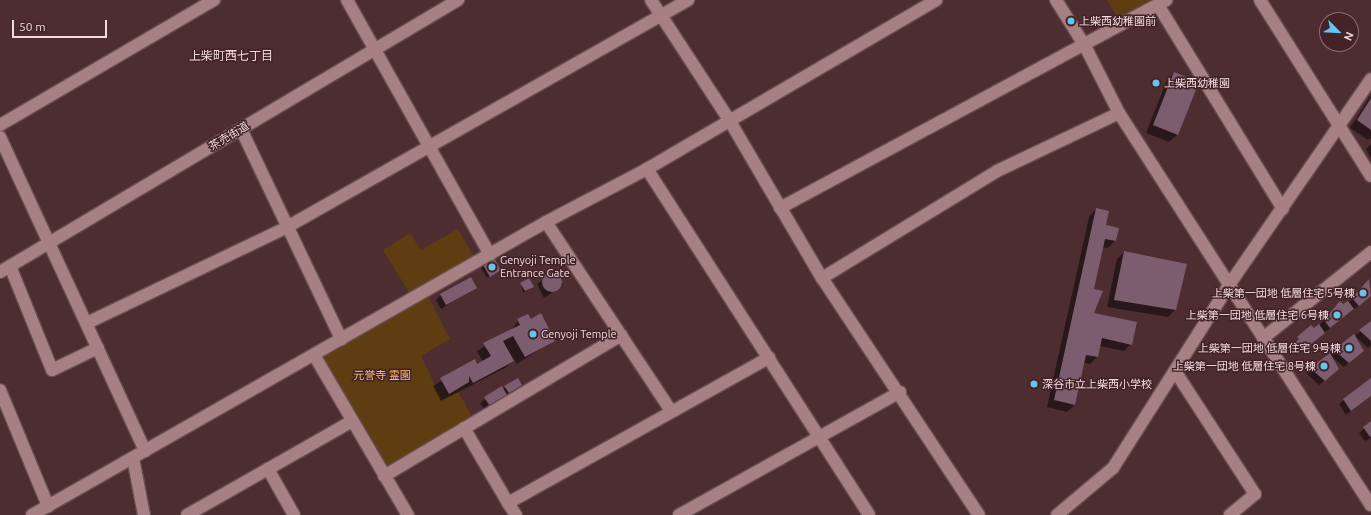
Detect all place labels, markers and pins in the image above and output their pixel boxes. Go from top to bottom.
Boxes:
place label: 上柴西幼稚園前 [1079,14,1156,28]
marker: 上柴西幼稚園前 [1066,16,1076,26]
place label: 上柴西幼稚園 [1164,76,1230,90]
marker: 上柴西幼稚園 [1151,78,1161,88]
place label: Genyoji Temple Entrance Gate [500,254,576,280]
marker: Genyoji Temple Entrance Gate [487,262,497,272]
place label: 上柴第一団地 低層住宅 5号棟 [1212,286,1355,300]
marker: 上柴第一団地 低層住宅 5号棟 [1358,288,1368,298]
place label: 上柴第一団地 低層住宅 6号棟 [1186,308,1329,322]
marker: 上柴第一団地 低層住宅 6号棟 [1332,310,1342,320]
place label: Genyoji Temple [541,327,617,341]
marker: Genyoji Temple [528,329,538,339]
place label: 上柴第一団地 低層住宅 9号棟 [1198,341,1341,355]
marker: 上柴第一団地 低層住宅 9号棟 [1344,343,1354,353]
place label: 上柴第一団地 低層住宅 8号棟 [1173,359,1316,373]
marker: 上柴第一団地 低層住宅 8号棟 [1319,361,1329,371]
place label: 深谷市立上柴西小学校 [1042,377,1152,391]
marker: 深谷市立上柴西小学校 [1029,379,1039,389]

